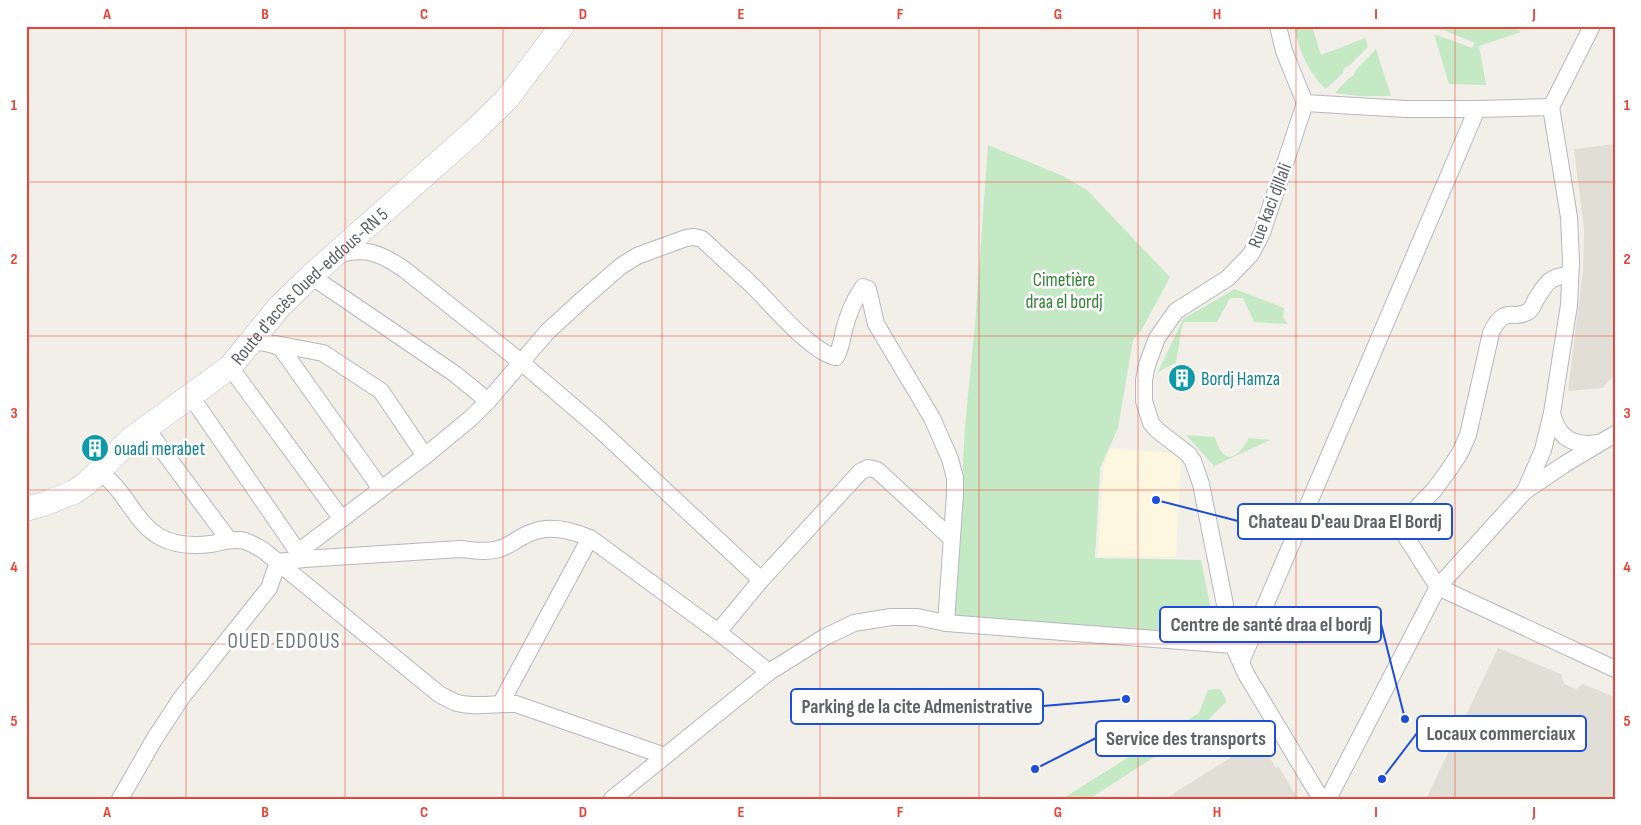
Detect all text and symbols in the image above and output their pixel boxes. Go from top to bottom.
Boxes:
text: A [102,5,111,24]
text: B [261,5,269,24]
text: C [420,5,428,24]
text: D [579,5,587,24]
text: E [738,5,745,24]
text: F [897,5,904,24]
text: G [1054,5,1062,24]
text: H [1213,5,1221,24]
text: I [1374,5,1378,24]
text: J [1531,5,1536,24]
text: 1 [11,96,18,115]
text: 1 [1624,96,1631,115]
street label: Rue kaci djllali [1244,160,1297,251]
street label: Route d'accès Oued-eddous-RN 5 [226,203,393,370]
text: 2 [10,250,18,269]
text: 2 [1623,250,1631,269]
park label: Cimetière draa el bordj [1025,269,1103,314]
building icon: Bordj Hamza [1167,363,1197,393]
place label: Bordj Hamza [1201,368,1280,391]
text: 3 [10,404,18,423]
text: 3 [1623,404,1631,423]
building icon: ouadi merabet [80,433,110,463]
place label: ouadi merabet [114,438,205,461]
callout: Chateau D'eau Draa El Bordj [1238,504,1452,539]
text: Chateau D'eau Draa El Bordj [1248,510,1442,534]
text: 4 [10,558,18,577]
text: 4 [1623,558,1631,577]
callout: Centre de santé draa el bordj [1160,607,1381,642]
text: Centre de santé draa el bordj [1170,613,1372,637]
district label: OUED EDDOUS [227,629,341,654]
callout: Parking de la cite Admenistrative [791,689,1043,724]
text: Parking de la cite Admenistrative [801,695,1033,719]
text: 5 [10,712,18,731]
text: 5 [1623,712,1631,731]
callout: Locaux commerciaux [1417,716,1586,751]
callout: Service des transports [1096,721,1275,756]
text: Locaux commerciaux [1426,722,1576,746]
text: Service des transports [1106,727,1266,751]
text: A [102,803,111,822]
text: B [261,803,269,822]
text: C [420,803,428,822]
text: D [579,803,587,822]
text: E [738,803,745,822]
text: F [897,803,904,822]
text: G [1054,803,1062,822]
text: H [1213,803,1221,822]
text: I [1374,803,1378,822]
text: J [1531,803,1536,822]

